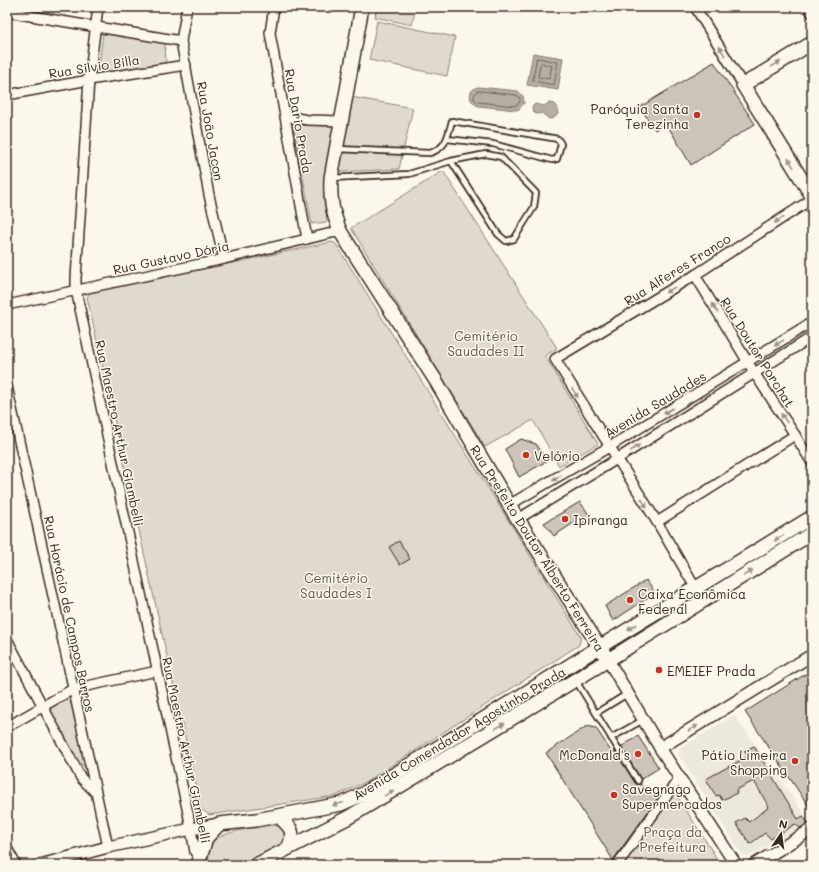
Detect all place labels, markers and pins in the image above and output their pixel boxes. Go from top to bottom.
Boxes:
place label: Paróquia Santa Terezinha [591,100,689,132]
marker: Paróquia Santa Terezinha [692,110,702,120]
place label: Velório [534,447,580,464]
marker: Velório [521,450,531,460]
place label: Ipiranga [573,511,628,528]
marker: Ipiranga [560,514,570,524]
place label: Caixa Econômica Federal [638,585,746,617]
marker: Caixa Econômica Federal [625,595,635,605]
place label: EMEIEF Prada [667,662,756,679]
marker: EMEIEF Prada [654,665,664,675]
place label: McDonald's [559,746,630,763]
place label: Pátio Limeira Shopping [702,746,787,778]
marker: McDonald's [633,749,643,759]
marker: Pátio Limeira Shopping [790,756,800,766]
place label: Savegnago Supermercados [622,780,722,812]
marker: Savegnago Supermercados [609,790,619,800]

